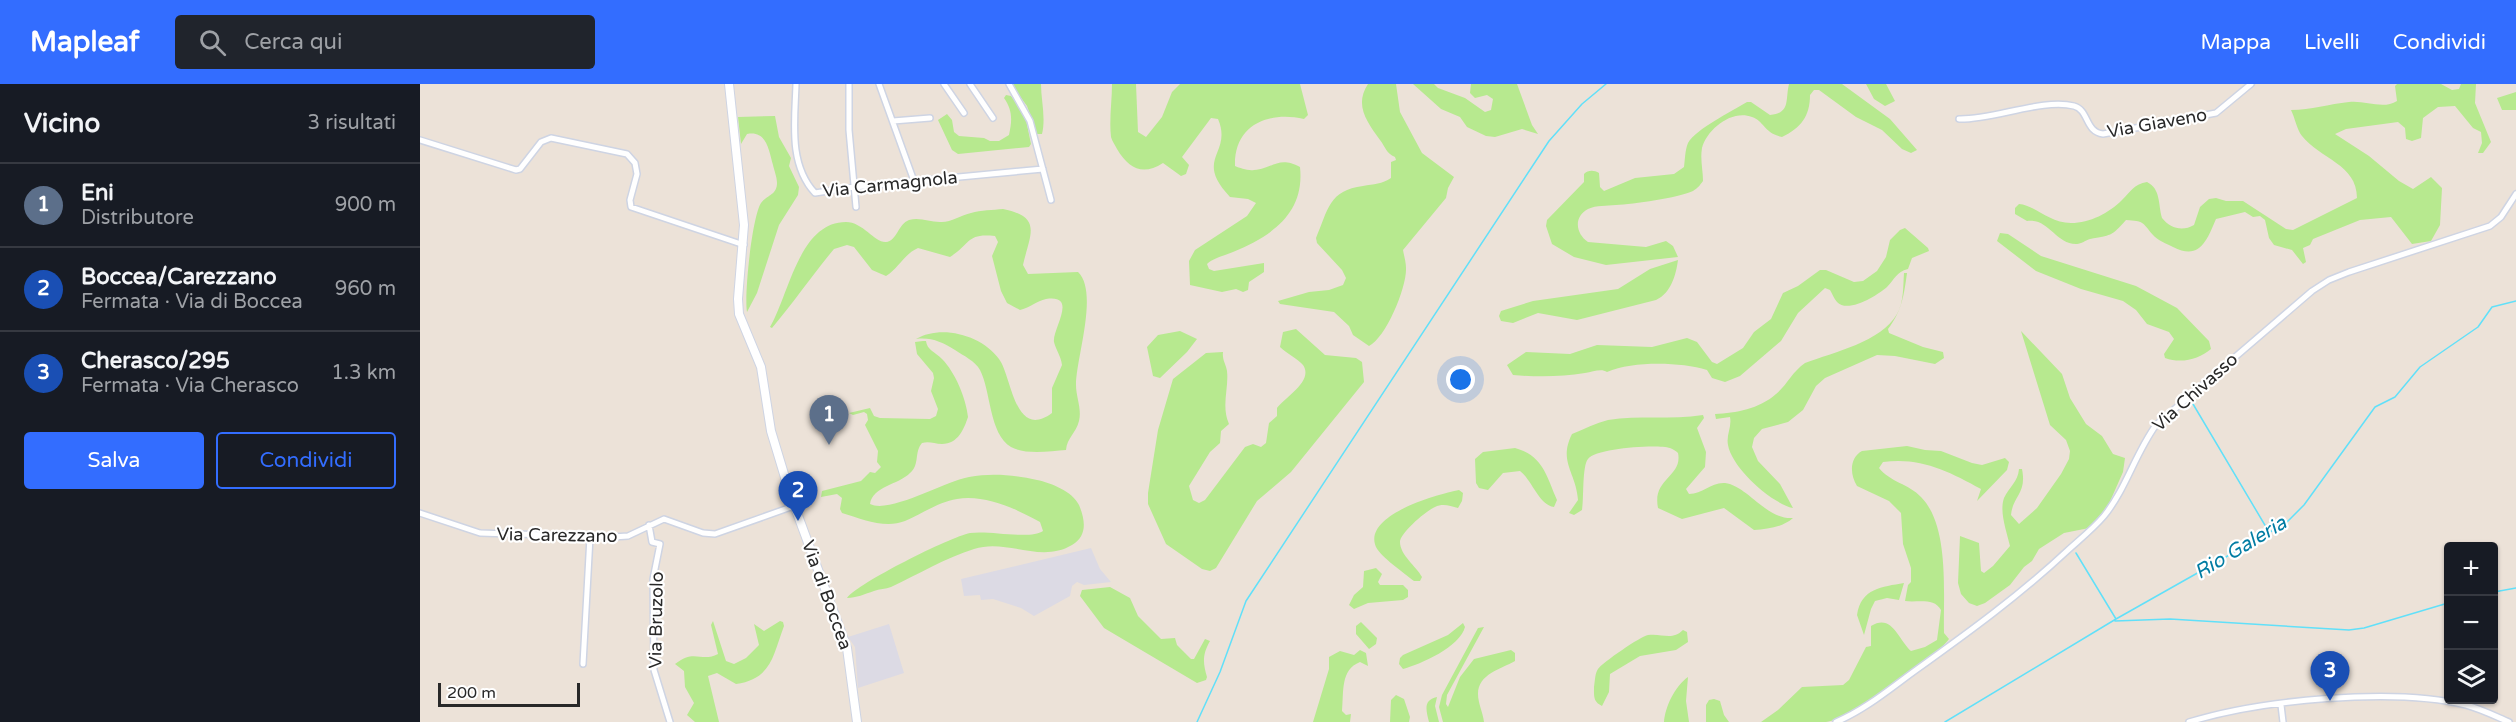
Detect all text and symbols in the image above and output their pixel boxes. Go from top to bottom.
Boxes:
search box [175,15,595,69]
text: Mapleaf [30,25,139,59]
icon: search [196,26,229,59]
text: Cerca qui [244,29,342,55]
text: Mappa [2201,30,2271,55]
text: Livelli [2304,30,2360,55]
text: Condividi [2393,30,2486,55]
street label: Via Giaveno [2105,103,2209,143]
text: Vicino [24,108,100,139]
text: 3 risultati [308,111,396,135]
street label: Via Carmagnola [821,166,959,202]
text: Eni [81,180,114,206]
text: 1 [37,193,50,217]
text: 900 m [335,193,396,217]
text: Distributore [81,206,194,230]
text: Boccea/Carezzano [81,264,277,290]
text: 2 [37,277,50,301]
text: 960 m [335,277,396,301]
text: Fermata · Via di Boccea [81,290,303,314]
text: Cherasco/295 [81,348,230,374]
street label: Via Chivasso [2148,348,2242,436]
text: 3 [37,361,50,385]
text: 1.3 km [331,361,396,385]
your location [1446,365,1475,394]
text: Fermata · Via Cherasco [81,374,299,398]
pin: 1 [810,396,848,445]
button: Salva [24,432,204,489]
button: Condividi [216,432,396,489]
pin: 2 [778,472,818,521]
water label: Rio Galeria [2190,511,2292,585]
street label: Via Carezzano [496,523,618,547]
street label: Via di Boccea [797,537,857,653]
map controls [2444,542,2498,704]
button: + [2444,542,2498,596]
street label: Via Bruzolo [644,571,668,669]
button: − [2444,596,2498,650]
button: layers [2444,650,2498,704]
pin: 3 [2310,652,2350,701]
scale bar [438,680,580,708]
text: 200 m [447,683,496,703]

